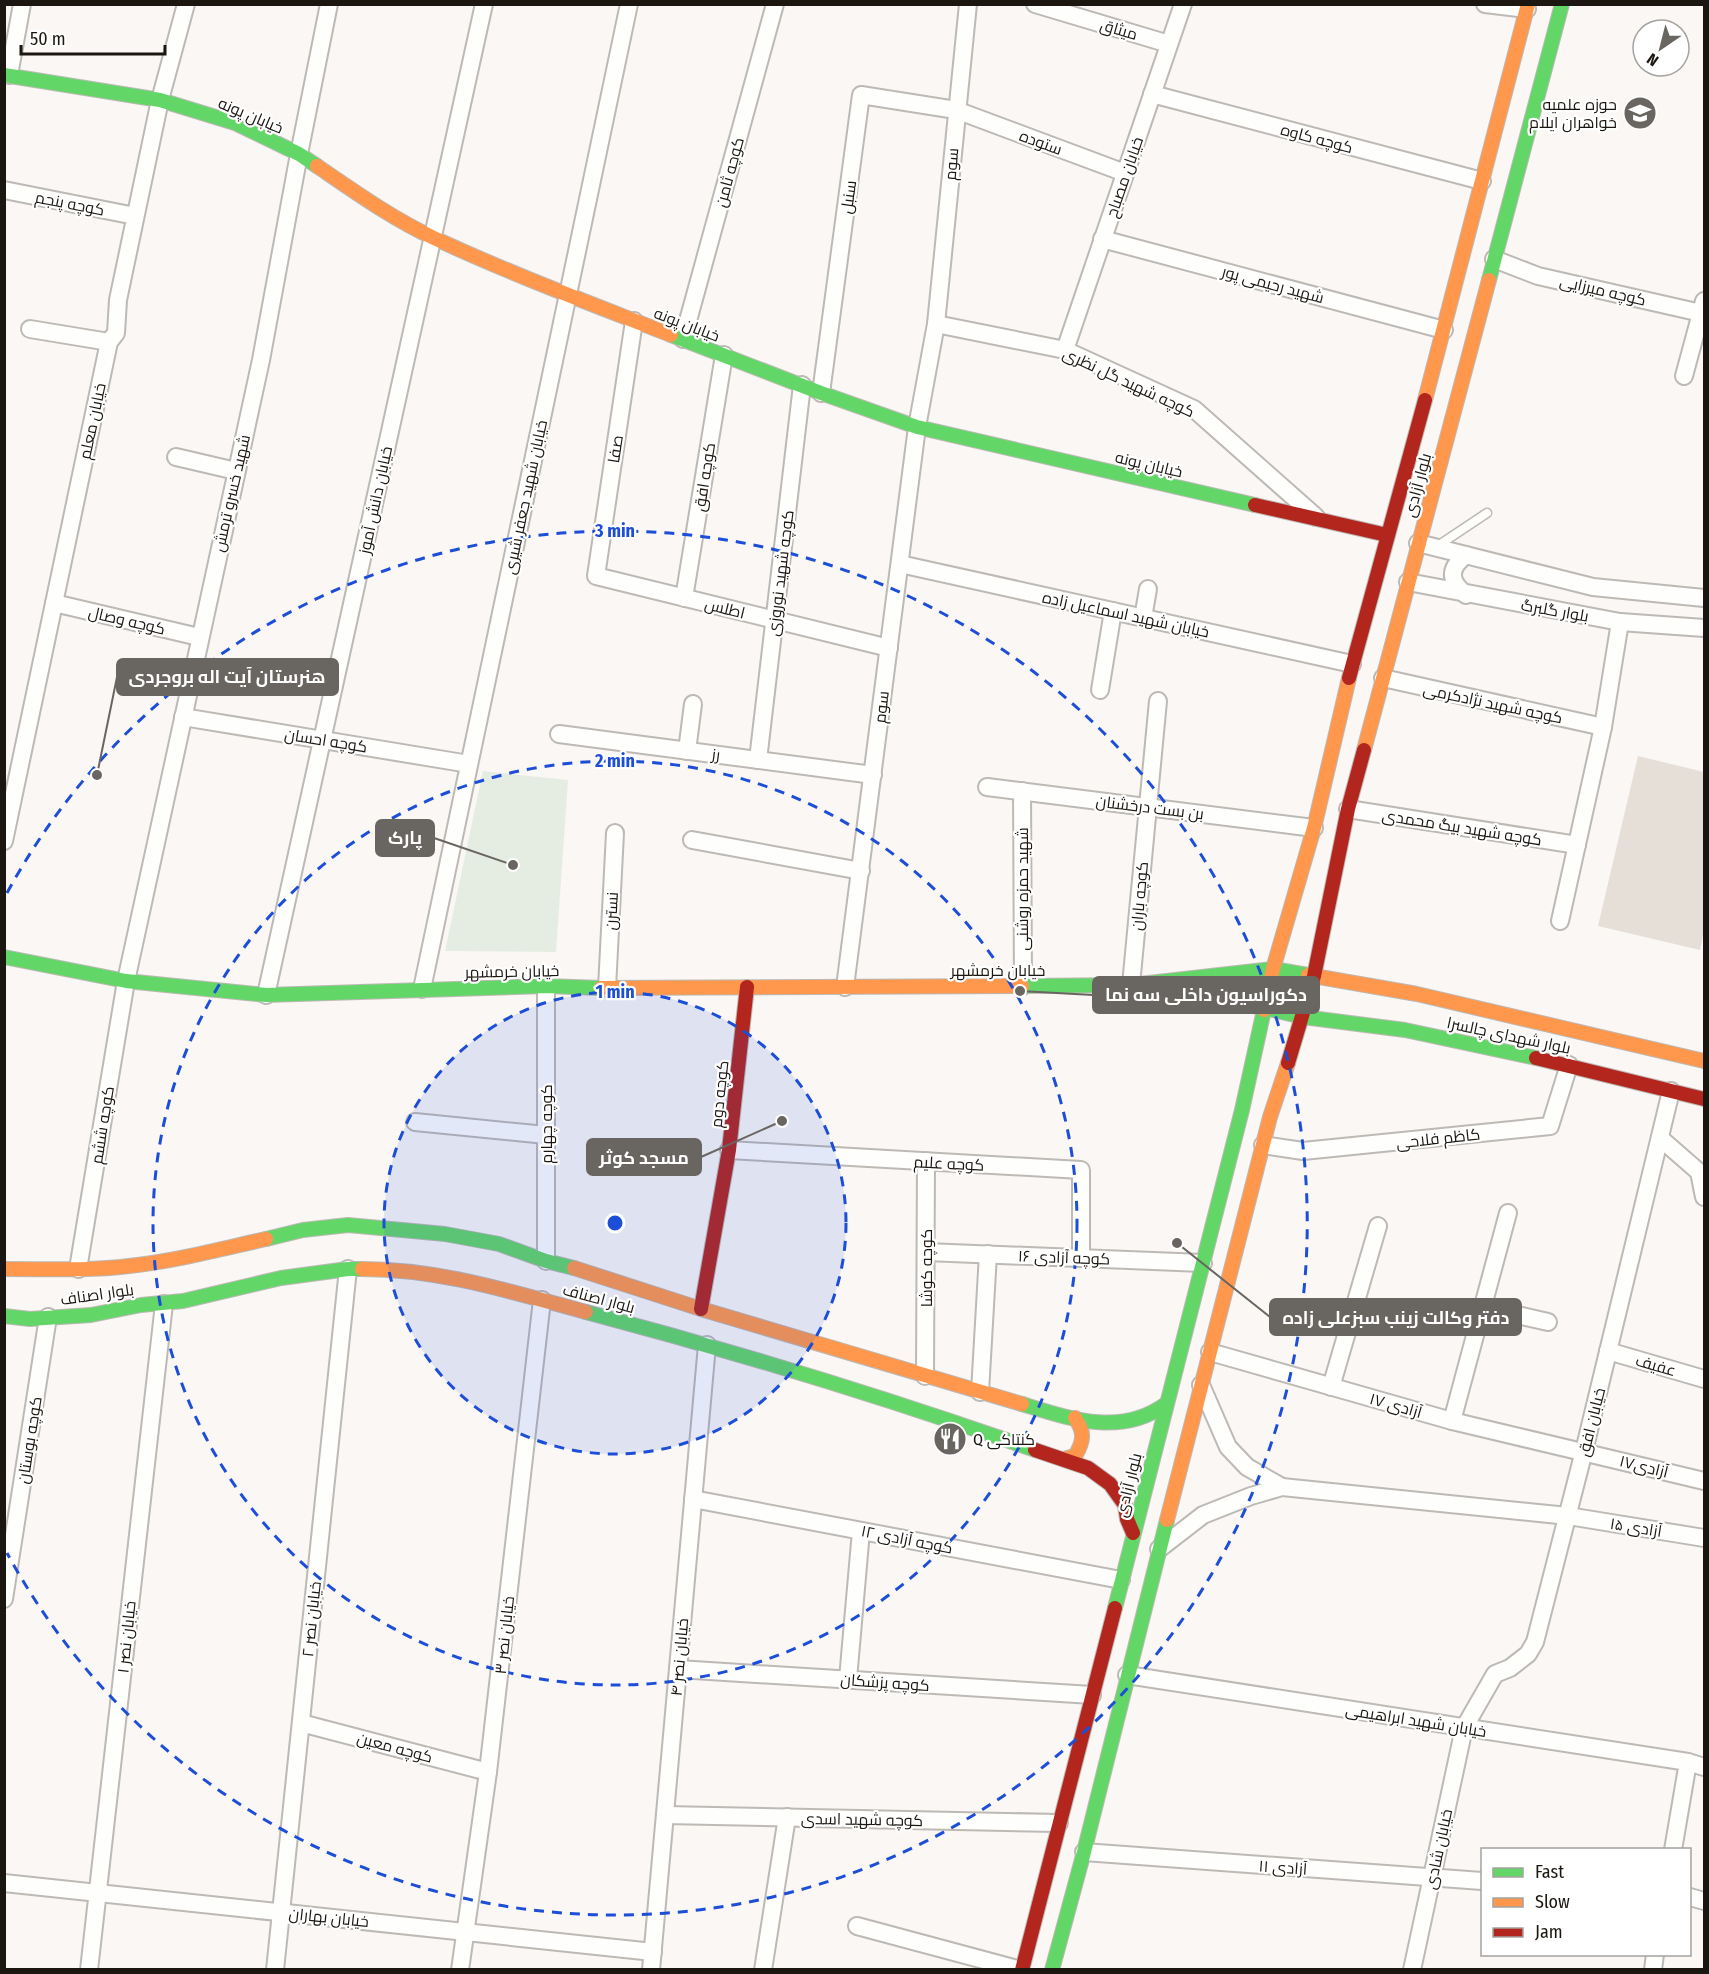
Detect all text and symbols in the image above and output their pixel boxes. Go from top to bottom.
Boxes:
street label: میثاق [1098,15,1140,45]
scale bar [21,18,165,56]
north arrow [1631,18,1691,78]
text: 50 m [30,28,66,50]
text: N [1643,49,1662,70]
street label: خیابان پونه [215,93,286,139]
place label: حوزه علمیه خواهران ایلام [1529,95,1617,134]
school or university icon: حوزه علمیه خواهران ایلام [1622,95,1658,131]
street label: کوچه کاوه [1278,120,1355,159]
street label: ستوده [1017,126,1065,159]
street label: خیابان مصباح [1102,134,1149,221]
street label: کوچه ثامن [711,135,750,210]
street label: سوم [941,147,964,181]
street label: سنبل [837,179,861,215]
street label: کوچه پنجم [33,187,106,221]
street label: شهید رحیمی پور [1218,261,1326,309]
street label: کوچه میرزایی [1558,271,1648,312]
street label: خیابان پونه [651,303,722,348]
street label: کوچه شهید گل نظری [1059,344,1198,423]
street label: خیابان معلم [75,381,112,461]
street label: خیابان شهید جعفر شیری [500,418,552,576]
street label: شهید خسرو ترمش [209,433,255,554]
street label: صفا [604,434,627,464]
street label: کوچه افق [690,441,721,513]
street label: خیابان دانش آموز [355,444,397,557]
street label: خیابان پونه [1113,447,1185,483]
street label: بلوار آزادی [1400,451,1436,520]
street label: کوچه شهید نوروزی [763,509,800,637]
text: 3 min [594,520,635,542]
street label: خیابان شهید اسماعیل زاده [1040,587,1211,642]
street label: اطلس [702,594,747,624]
street label: بلوار گلبرگ [1520,595,1590,626]
street label: کوچه وصال [86,602,167,641]
callout: هنرستان آیت اله بروجردی [117,659,338,695]
text: هنرستان آیت اله بروجردی [128,666,326,688]
street label: کوچه شهید نژادکرمی [1421,679,1564,730]
street label: سوم [870,690,895,725]
street label: کوچه احسان [283,725,369,758]
street label: رز [710,744,721,764]
text: 2 min [594,750,635,772]
street label: بن بست درخشنان [1095,791,1205,825]
street label: کوچه شهید بیگ محمدی [1380,805,1543,851]
callout: پارک [376,820,434,856]
text: پارک [388,827,422,850]
street label: شهید حمزه روشنی [1013,827,1033,951]
street label: کوچه باران [1127,861,1154,932]
street label: نسترن [601,891,623,931]
street label: خیابان خرمشهر [463,961,560,983]
street label: خیابان خرمشهر [950,961,1045,981]
callout: دکوراسیون داخلی سه نما [1093,977,1319,1013]
text: 1 min [595,981,635,1003]
text: دکوراسیون داخلی سه نما [1105,984,1307,1006]
street label: بلوار شهدای چالسرا [1445,1013,1573,1060]
street label: کوچه دوم [707,1059,734,1129]
street label: کوچه چهارم [537,1084,558,1164]
street label: کوچه ششم [87,1085,120,1166]
street label: کاظم فلاحی [1395,1125,1481,1154]
callout: مسجد کوثر [587,1139,701,1175]
text: مسجد کوثر [598,1147,689,1169]
street label: کوچه علیم [913,1152,985,1177]
centre of rings [605,1213,625,1233]
street label: کوچه کوشا [917,1229,938,1307]
street label: کوچه آزادی ۱۶ [1017,1246,1110,1271]
street label: بلوار اصناف [59,1280,135,1309]
street label: بلوار اصناف [561,1280,637,1317]
callout: دفتر وکالت زینب سبزعلی زاده [1270,1299,1521,1335]
text: دفتر وکالت زینب سبزعلی زاده [1282,1307,1510,1329]
street label: عفیف [1633,1351,1678,1380]
street label: خیابان افق [1574,1386,1610,1459]
street label: آزادی ۱۷ [1367,1389,1425,1423]
street label: کوچه بوستان [13,1395,48,1485]
restaurant icon: Q کنتاکی [932,1421,968,1457]
place label: Q کنتاکی [973,1430,1035,1450]
street label: بلوار آزادی [1111,1451,1147,1519]
street label: آزادی۱۷ [1617,1451,1671,1483]
street label: آزادی ۱۵ [1608,1514,1664,1542]
street label: کوچه آزادی ۱۲ [859,1521,954,1560]
street label: خیابان نصر ۲ [298,1580,326,1658]
street label: خیابان نصر ۳ [491,1595,519,1675]
street label: خیابان نصر ۱ [113,1600,141,1674]
street label: خیابان نصر ۴ [667,1617,693,1697]
street label: کوچه پزشکان [840,1670,930,1697]
street label: خیابان شهید ابراهیمی [1344,1700,1488,1742]
street label: کوچه معین [354,1728,435,1769]
street label: خیابان شادی [1421,1807,1457,1891]
street label: کوچه شهید اسدی [801,1809,923,1832]
legend [1481,1848,1691,1956]
street label: آزادی ۱۱ [1258,1856,1309,1880]
text: Fast [1535,1861,1564,1883]
text: Slow [1535,1891,1570,1913]
street label: خیابان بهاران [288,1904,370,1932]
text: Jam [1535,1921,1563,1943]

